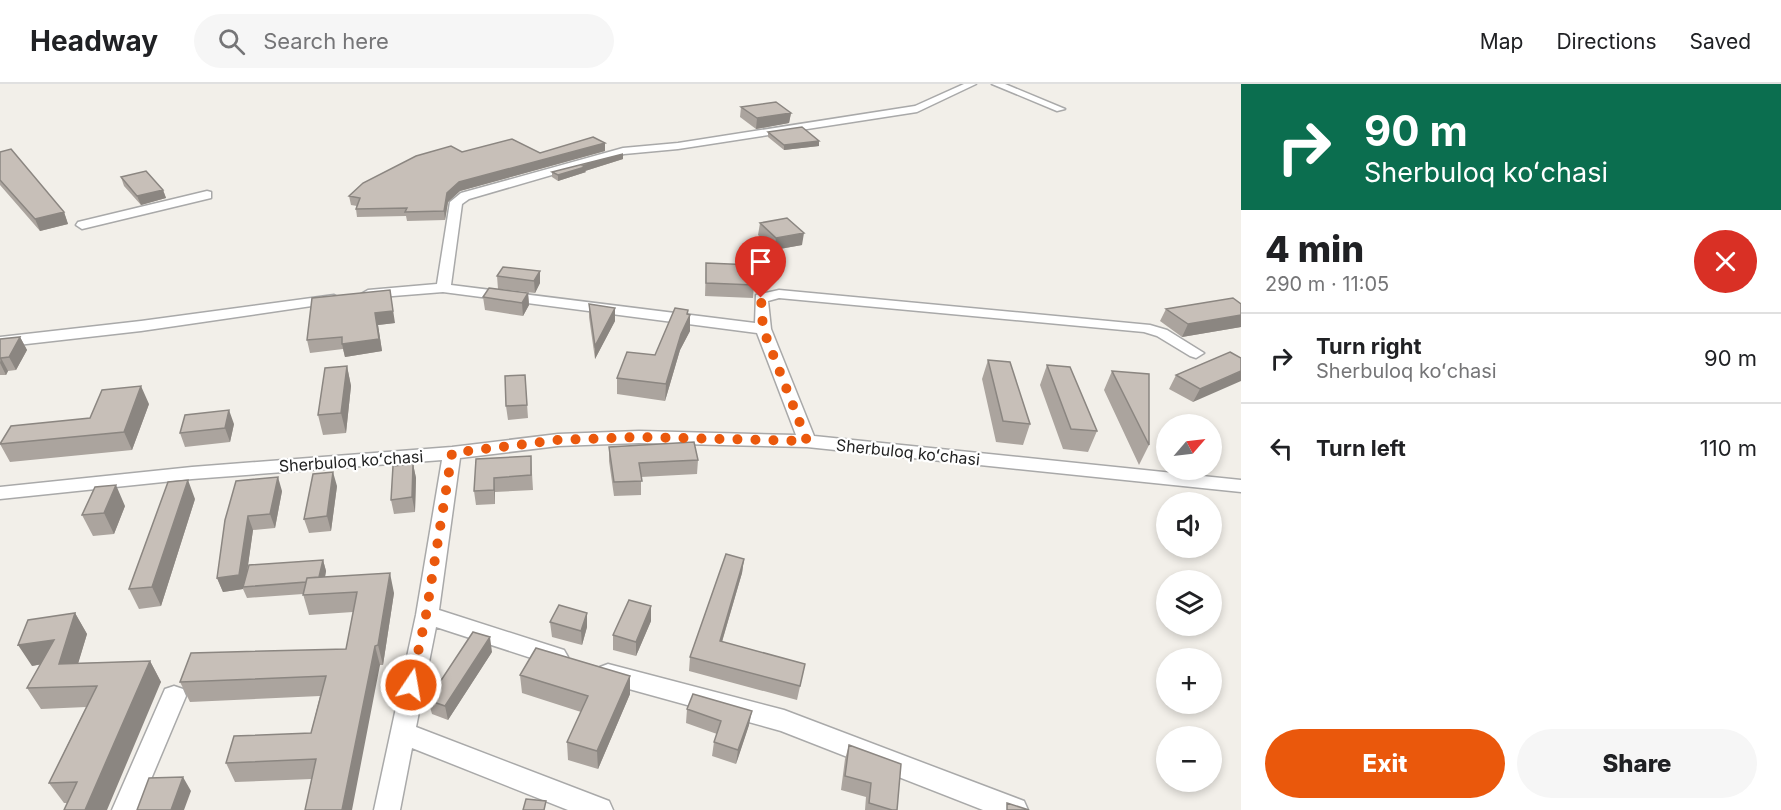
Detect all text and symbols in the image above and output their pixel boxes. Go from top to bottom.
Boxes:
search box [194,14,614,68]
text: Headway [30,24,158,58]
icon: search [215,25,248,58]
text: Search here [263,28,389,54]
text: Map [1480,29,1523,54]
text: Directions [1556,29,1657,54]
text: Saved [1690,29,1751,54]
text: 90 m [1364,105,1468,156]
icon: right [1265,108,1343,186]
text: Sherbuloq koʻchasi [1364,156,1608,189]
text: 4 min [1265,227,1364,271]
button: close [1694,230,1757,293]
pin [735,236,786,298]
icon: arrive [744,245,777,278]
text: 290 m · 11:05 [1265,272,1389,296]
text: Turn right [1316,333,1422,359]
icon: right [1265,342,1298,375]
text: 90 m [1704,345,1757,371]
text: Sherbuloq koʻchasi [1316,359,1497,383]
north arrow [1156,414,1222,480]
map controls [1156,414,1222,792]
icon: left [1265,432,1298,465]
street label: Sherbuloq koʻchasi [835,434,981,470]
text: Turn left [1316,435,1406,461]
text: 110 m [1700,435,1757,461]
street label: Sherbuloq koʻchasi [278,446,424,476]
button: sound [1156,492,1222,558]
button: layers [1156,570,1222,636]
button: + [1156,648,1222,714]
position arrow [379,653,443,717]
button: − [1156,726,1222,792]
button: Exit [1265,729,1505,798]
button: Share [1517,729,1757,798]

